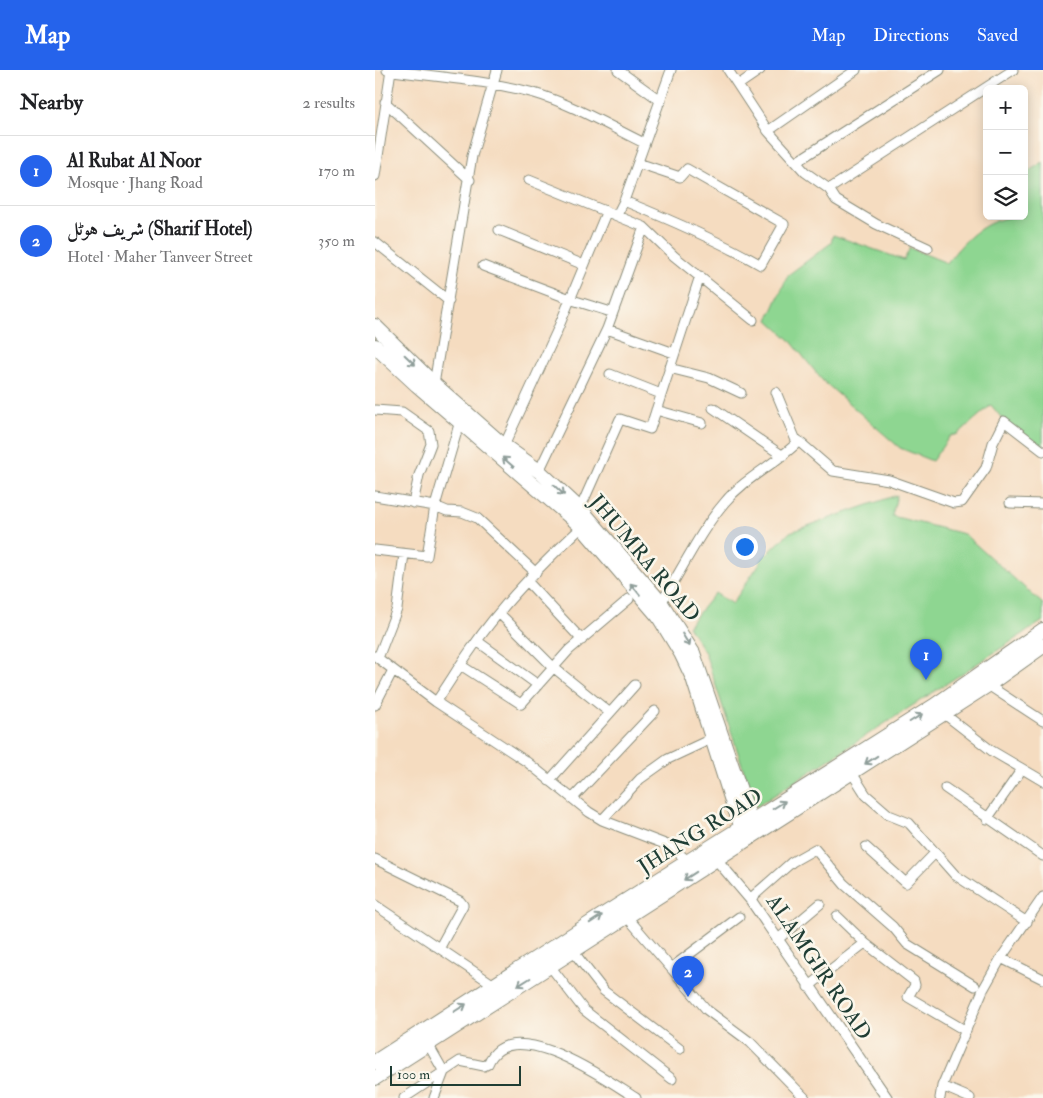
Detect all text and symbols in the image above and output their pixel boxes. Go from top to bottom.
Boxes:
text: Map [25,20,70,51]
text: Map [812,24,845,47]
text: Directions [873,24,949,47]
text: Saved [977,24,1018,47]
map controls [983,85,1028,220]
button: + [983,85,1028,130]
text: Nearby [20,89,83,116]
text: 2 results [302,93,355,113]
button: − [983,130,1028,175]
text: Al Rubat Al Noor [67,149,201,173]
text: 1 [33,161,39,181]
text: 170 m [318,161,355,181]
text: Mosque · Jhang Road [67,173,203,193]
button: layers [983,175,1028,220]
text: شریف ہوٹل (Sharif Hotel) [67,217,252,241]
text: 2 [32,231,40,251]
text: 350 m [318,231,355,251]
text: Hotel · Maher Tanveer Street [67,247,253,267]
one-way arrow [404,354,416,366]
one-way arrow [501,457,514,468]
one-way arrow [552,484,565,495]
street label: JHUMRA ROAD [583,488,706,628]
your location [732,534,758,560]
one-way arrow [629,583,641,596]
one-way arrow [681,633,691,647]
pin: 1 [910,639,942,680]
one-way arrow [909,713,923,723]
one-way arrow [865,755,879,765]
street label: JHANG ROAD [632,782,767,881]
one-way arrow [771,800,785,810]
one-way arrow [683,870,697,881]
street label: ALAMGIR ROAD [759,888,877,1045]
one-way arrow [589,914,603,924]
pin: 2 [672,956,704,997]
one-way arrow [517,978,531,988]
one-way arrow [453,1002,467,1012]
scale bar [390,1063,521,1086]
text: 100 m [397,1066,430,1083]

